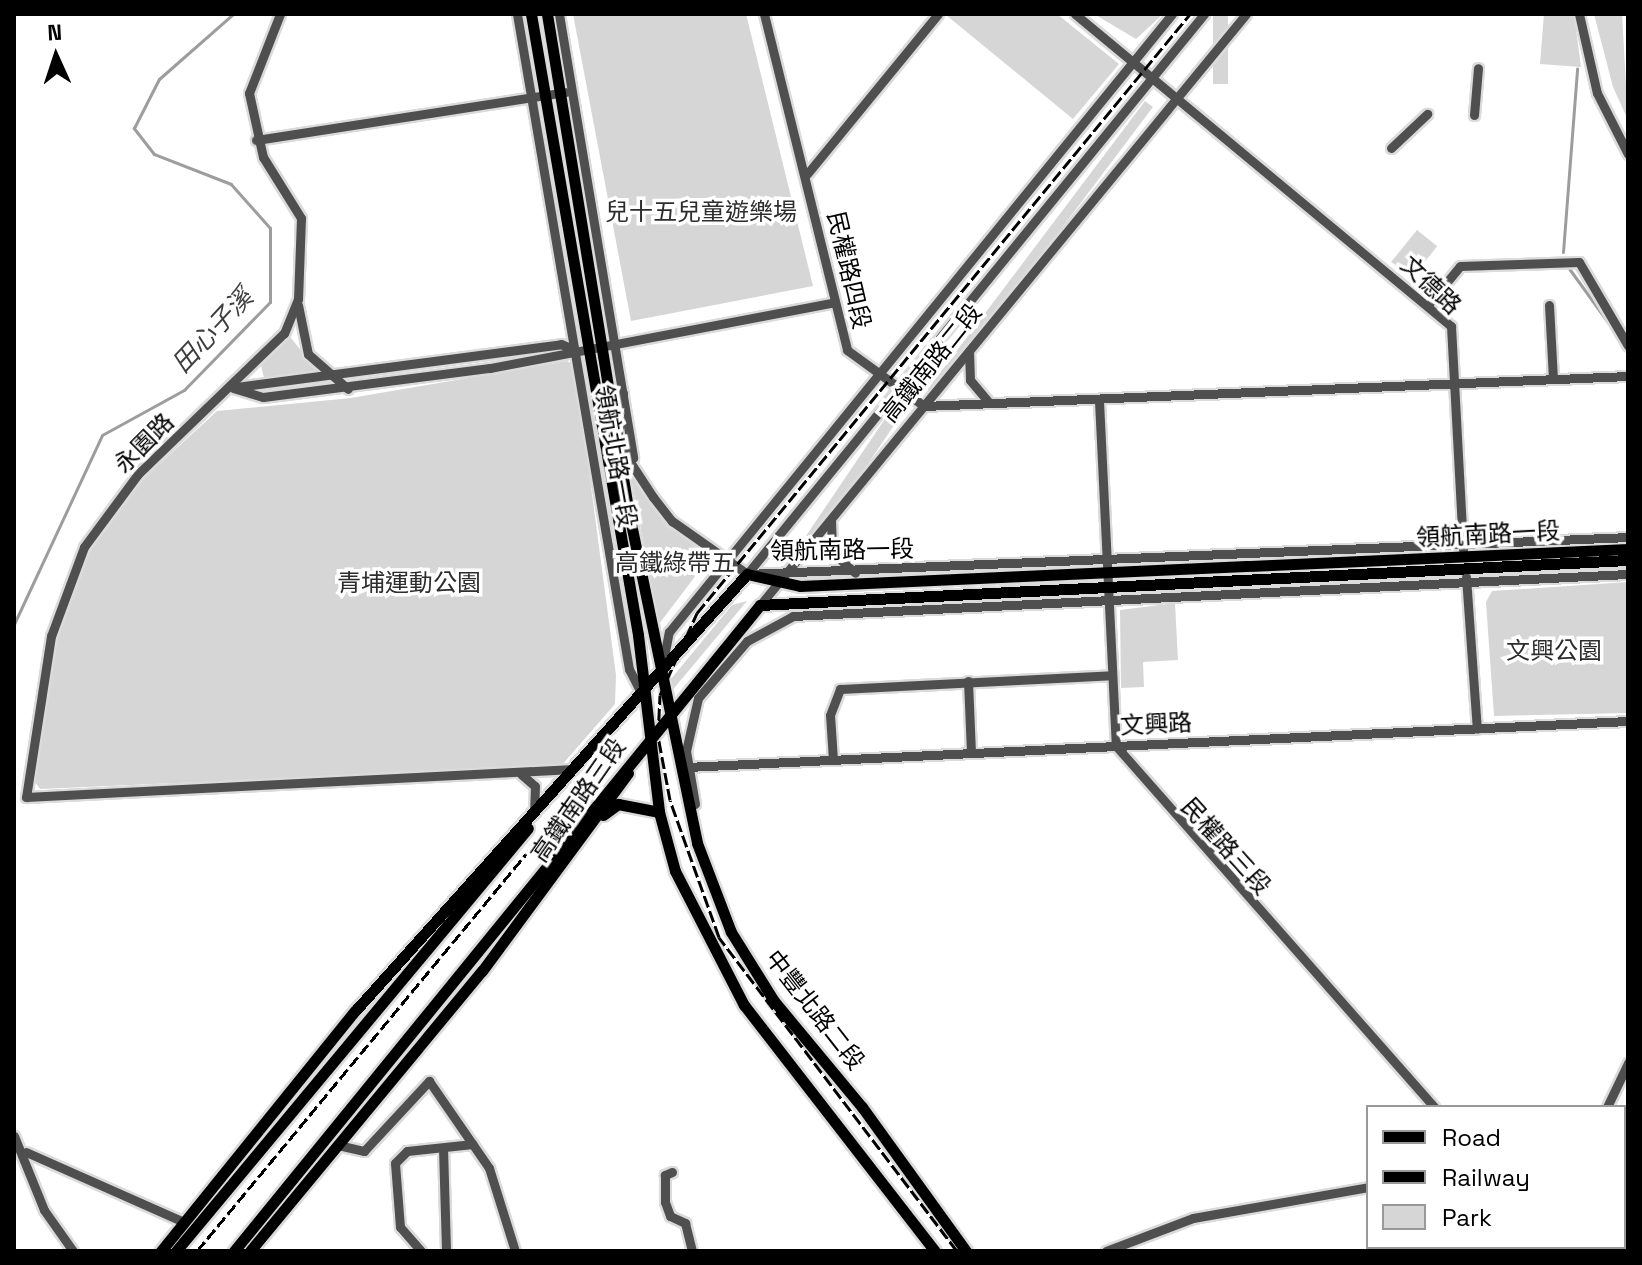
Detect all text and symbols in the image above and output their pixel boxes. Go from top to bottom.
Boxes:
north arrow [16,16,96,96]
text: N [47,18,63,46]
park label: 兒十五兒童遊樂場 [605,198,797,226]
street label: 民權路四段 [821,208,877,332]
street label: 文德路 [1395,250,1467,320]
water label: 田心子溪 [166,282,260,380]
street label: 高鐵南路二段 [874,298,988,428]
street label: 領航北路一段 [589,383,643,529]
street label: 永園路 [108,407,180,479]
street label: 領航南路一段 [1415,516,1561,552]
street label: 領航南路一段 [770,534,914,566]
park label: 高鐵綠帶五 [615,549,735,577]
park label: 青埔運動公園 [337,569,481,597]
park label: 文興公園 [1506,637,1602,665]
street label: 文興路 [1119,708,1193,740]
street label: 高鐵南路三段 [525,733,631,867]
street label: 民權路三段 [1175,792,1277,900]
street label: 中豐北路二段 [759,944,871,1076]
legend [1366,1105,1626,1249]
text: Road [1442,1122,1501,1153]
text: Railway [1442,1162,1530,1193]
text: Park [1442,1202,1492,1233]

